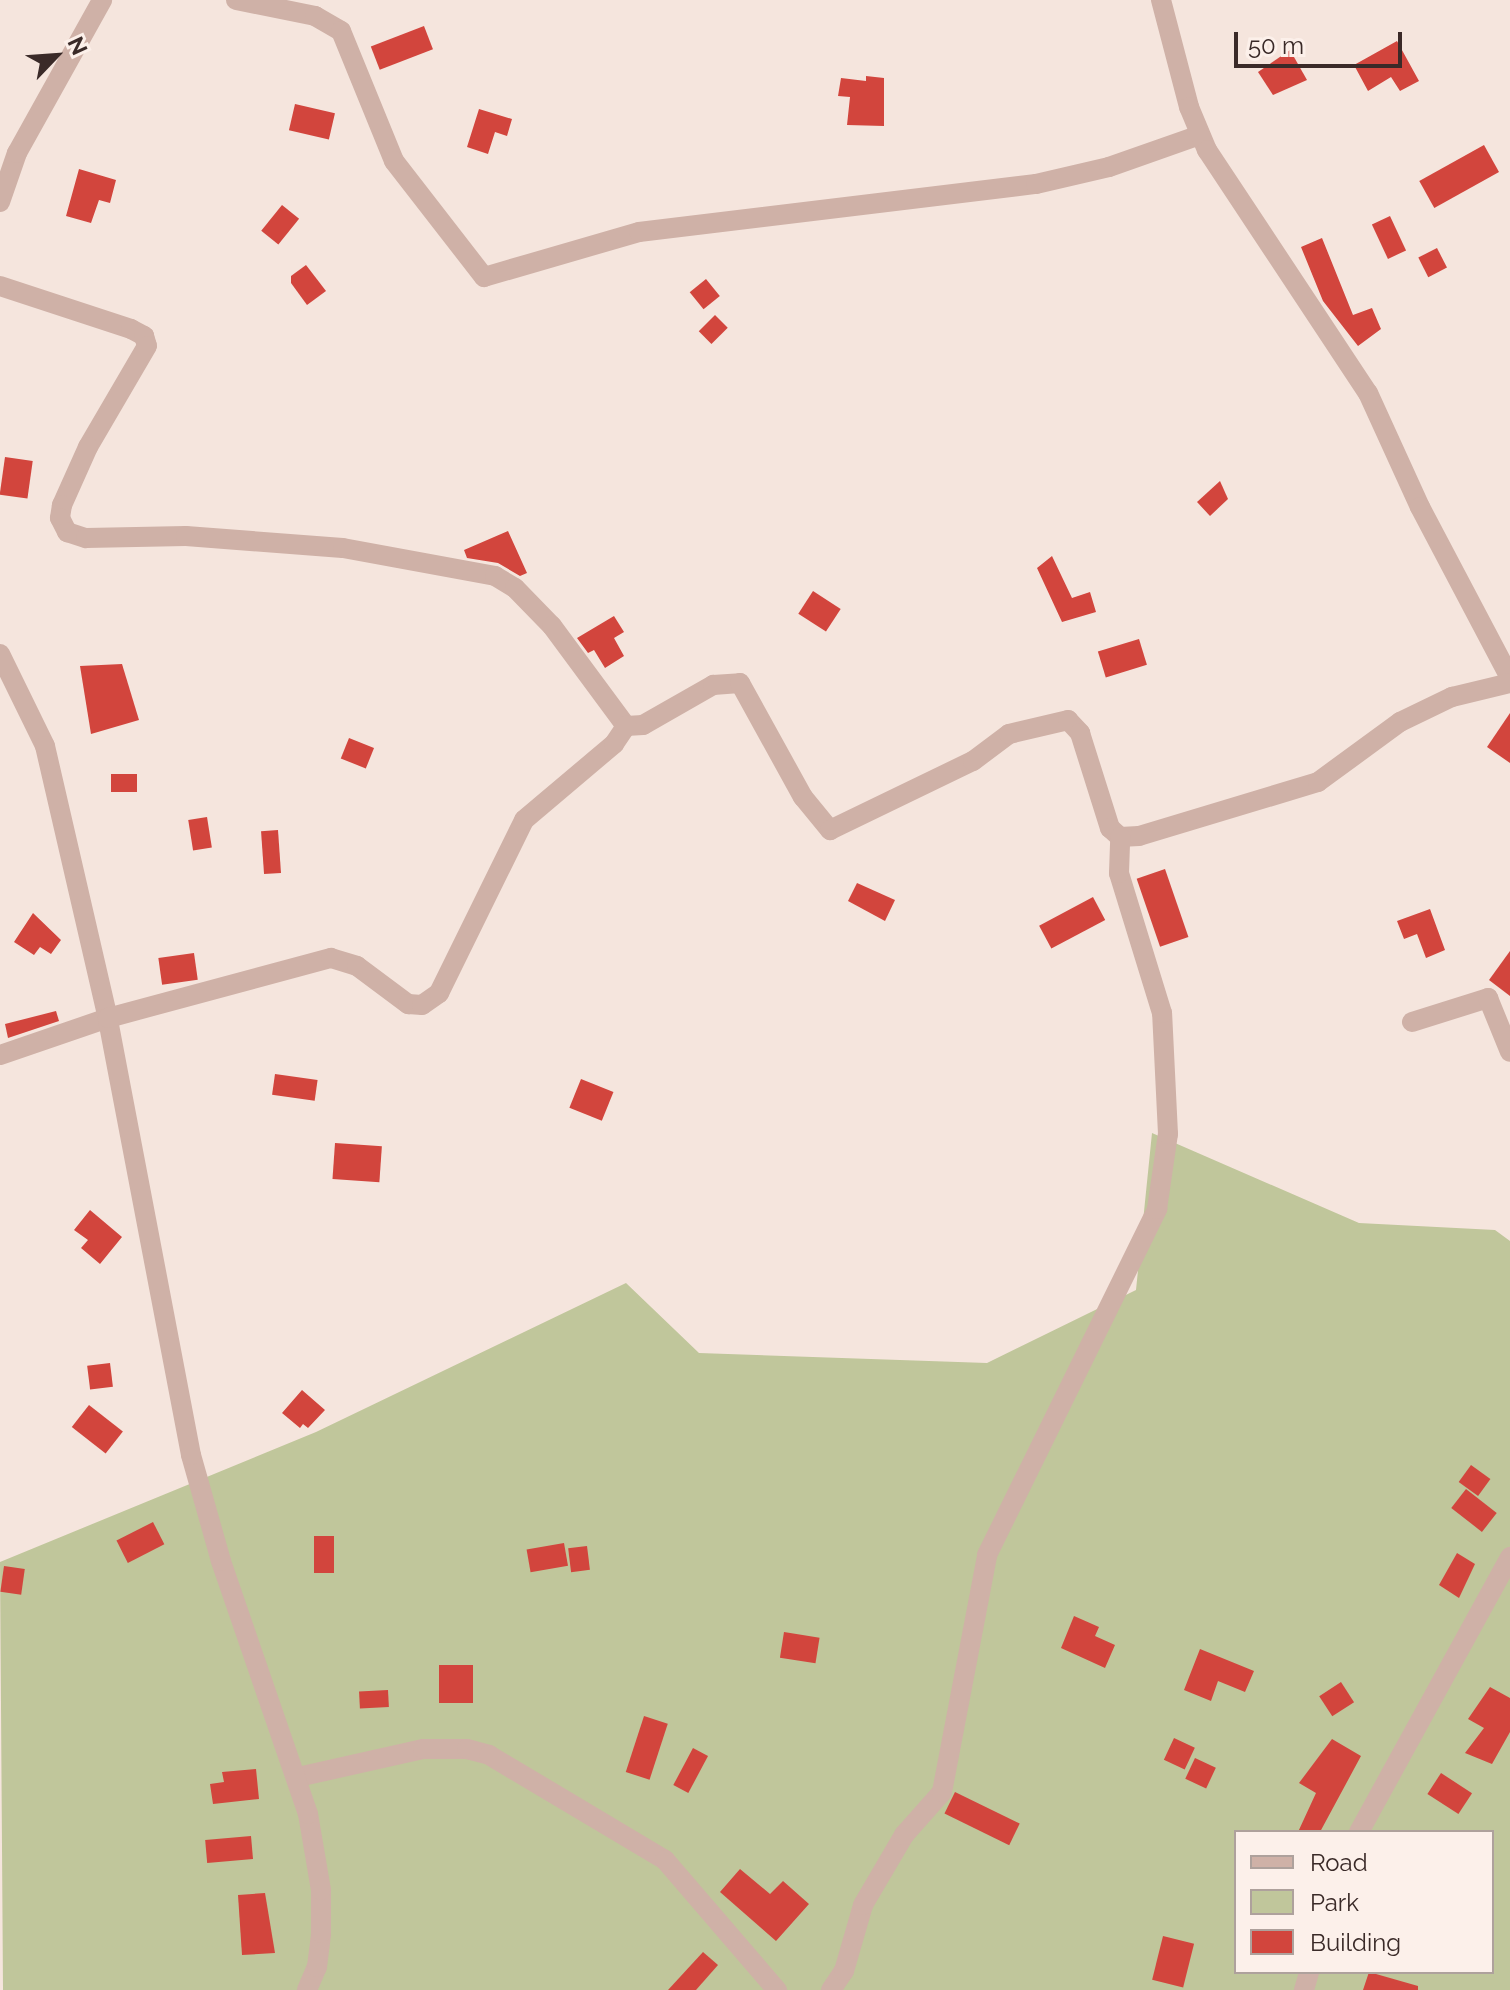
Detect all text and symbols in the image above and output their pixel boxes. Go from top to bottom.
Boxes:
north arrow [16,16,96,96]
scale bar [1238,16,1406,66]
text: 50 m [1248,31,1304,60]
text: N [62,33,93,59]
legend [1234,1830,1494,1974]
text: Road [1310,1848,1368,1877]
text: Park [1310,1888,1359,1917]
text: Building [1310,1928,1401,1957]

